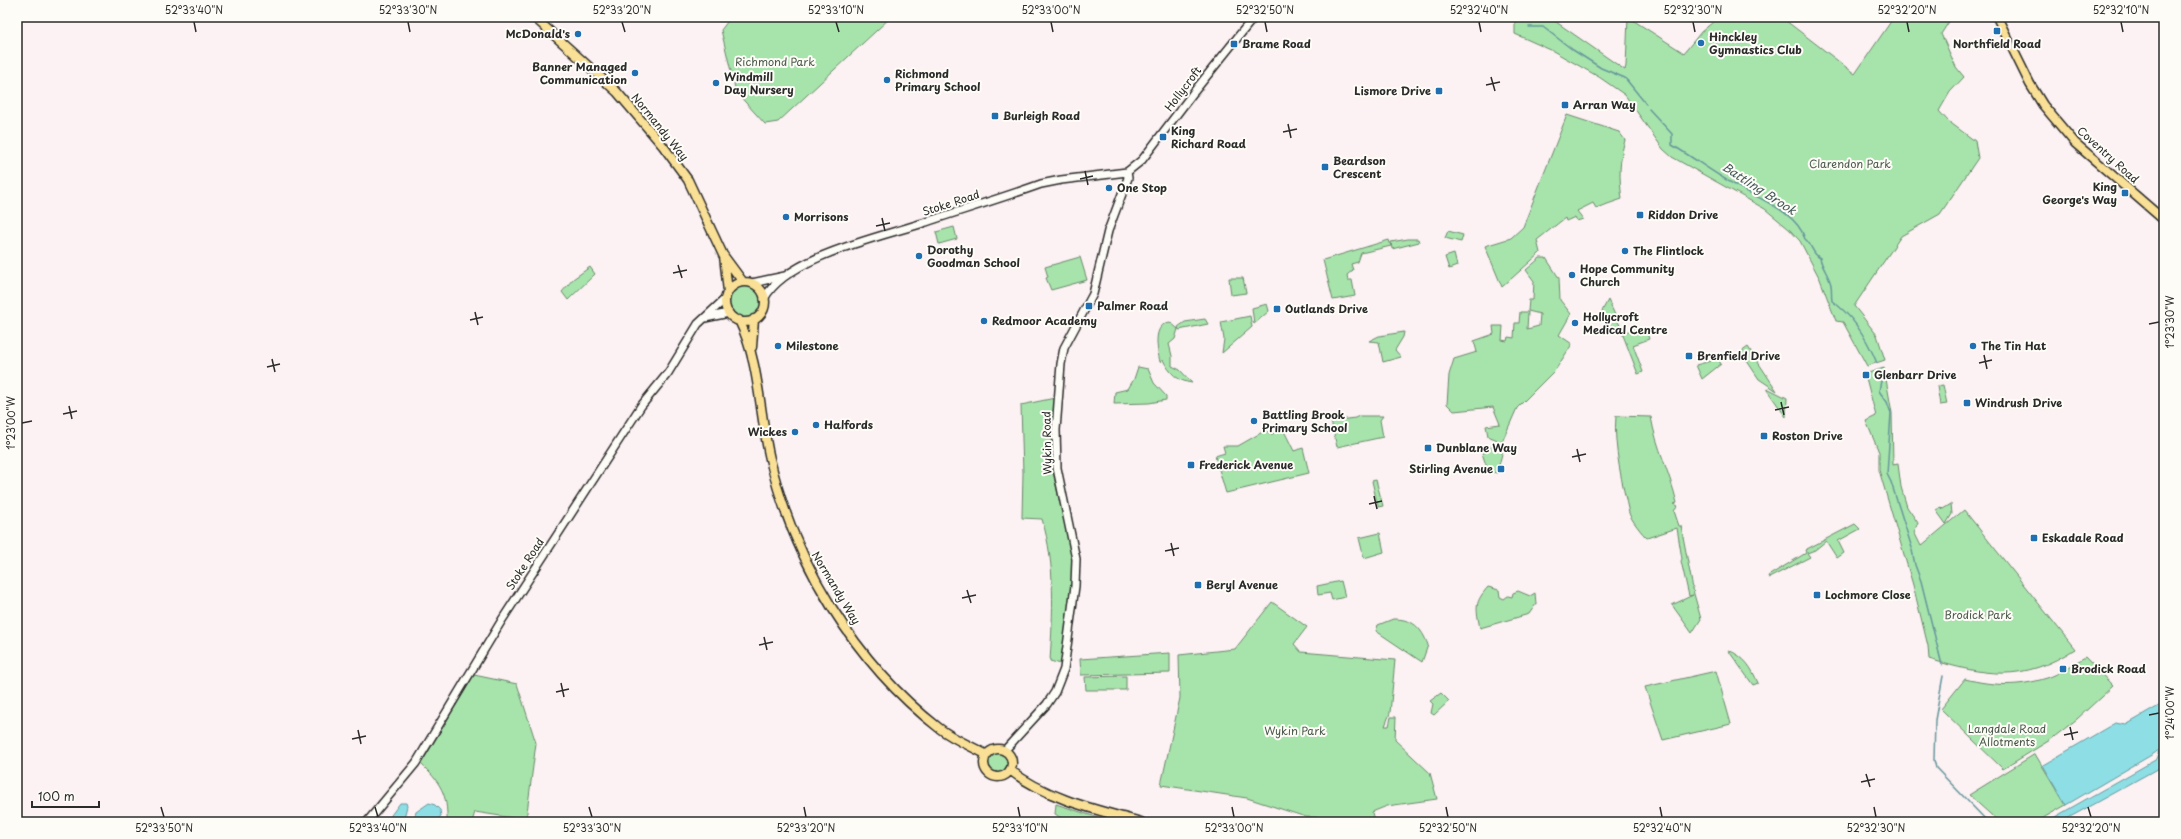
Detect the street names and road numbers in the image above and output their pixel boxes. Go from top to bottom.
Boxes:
street label: Hollycroft [1160,62,1205,115]
street label: Normandy Way [628,89,693,164]
street label: Coventry Road [2074,122,2144,187]
street label: Stoke Road [920,185,982,220]
street label: Wykin Road [1037,411,1056,475]
street label: Stoke Road [501,534,548,593]
street label: Normandy Way [808,548,865,628]

